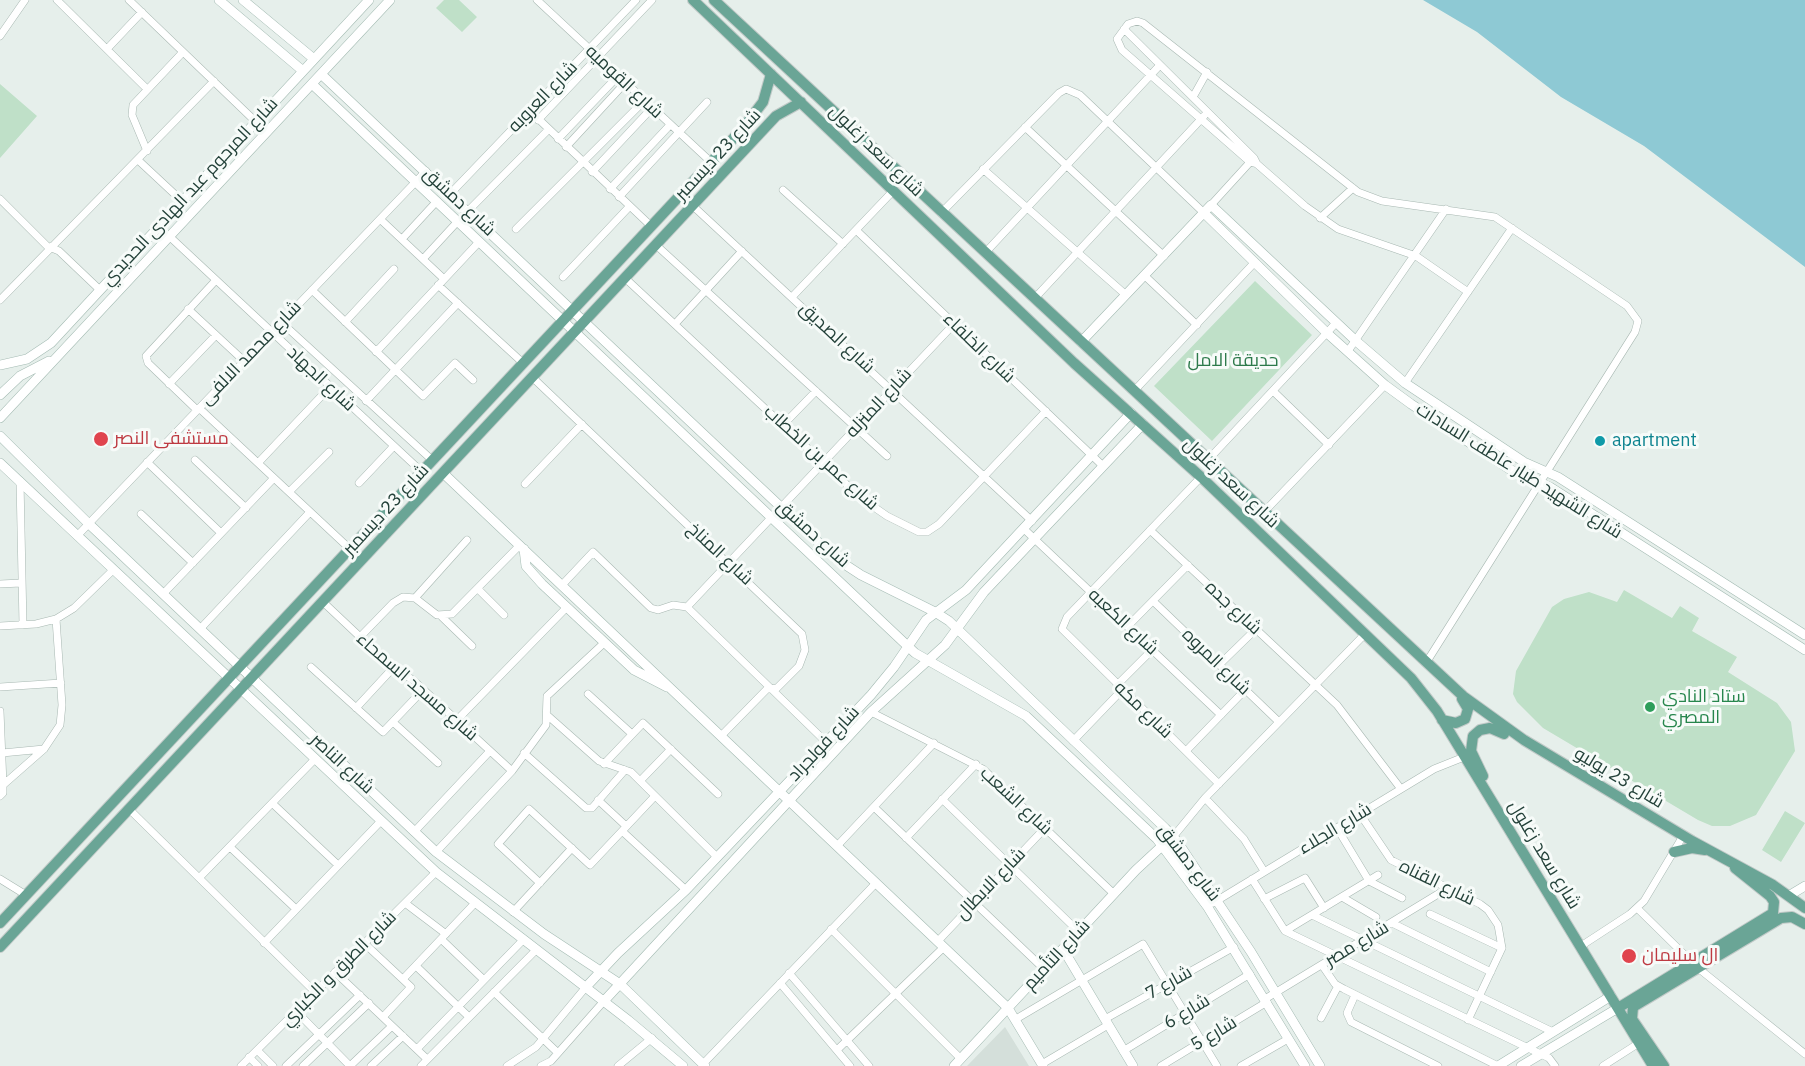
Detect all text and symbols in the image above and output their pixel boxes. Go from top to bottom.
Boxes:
street label: شارع القوميه [581,41,667,123]
street label: شارع العروبه [504,57,582,137]
street label: شارع المرحوم عبد الهادى الحديدي [97,94,283,290]
street label: شارع سعد زغلول [824,101,928,201]
street label: شارع 23 ديسمبر [670,105,766,205]
street label: شارع دمشق [418,163,500,241]
street label: شارع محمد الالفى [196,296,306,410]
street label: شارع الصديق [795,298,879,378]
street label: شارع الخلفاء [938,308,1020,388]
street label: شارع الجهاد [282,342,360,416]
park label: حديقة الامل [1187,350,1279,372]
street label: شارع المنزله [841,364,917,442]
street label: شارع الشهيد طيار عاطف السادات [1412,398,1626,544]
street label: شارع عمر بن الخطاب [759,401,883,515]
place label: مستشفى النصر [114,428,229,450]
marker: مستشفى النصر [92,430,110,448]
place label: apartment [1612,430,1697,452]
street label: شارع سعد زغلول [1179,433,1283,533]
marker: apartment [1593,434,1607,448]
street label: شارع 23 ديسمبر [338,460,434,560]
street label: شارع دمشق [772,496,854,572]
street label: شارع المناخ [683,518,757,590]
street label: شارع جده [1200,576,1266,640]
street label: شارع الكعبه [1083,584,1163,660]
street label: شارع المروه [1177,624,1255,700]
street label: شارع مسجد السمحاء [352,628,482,746]
street label: شارع مكه [1109,677,1177,743]
place label: ستاد النادي المصري [1662,686,1746,728]
marker: ستاد النادي المصري [1643,700,1657,714]
street label: شارع فولجراد [784,702,864,786]
street label: شارع الناصر [306,729,378,799]
street label: شارع 23 يوليو [1570,743,1668,813]
street label: شارع الشعب [976,762,1056,840]
street label: شارع سعد زغلول [1503,797,1585,913]
street label: شارع الجلاء [1294,799,1376,859]
street label: شارع دمشق [1153,820,1225,906]
street label: شارع الابطال [952,844,1030,924]
street label: شارع القناه [1396,855,1478,911]
street label: شارع الطرق و الكباري [277,907,401,1031]
street label: شارع التأميم [1019,915,1095,995]
street label: شارع مصر [1321,917,1393,971]
place label: ال سليمان [1642,945,1718,967]
marker: ال سليمان [1620,947,1638,965]
street label: شارع 7 [1142,961,1196,1005]
street label: شارع 6 [1160,990,1214,1034]
street label: شارع 5 [1187,1012,1241,1056]

